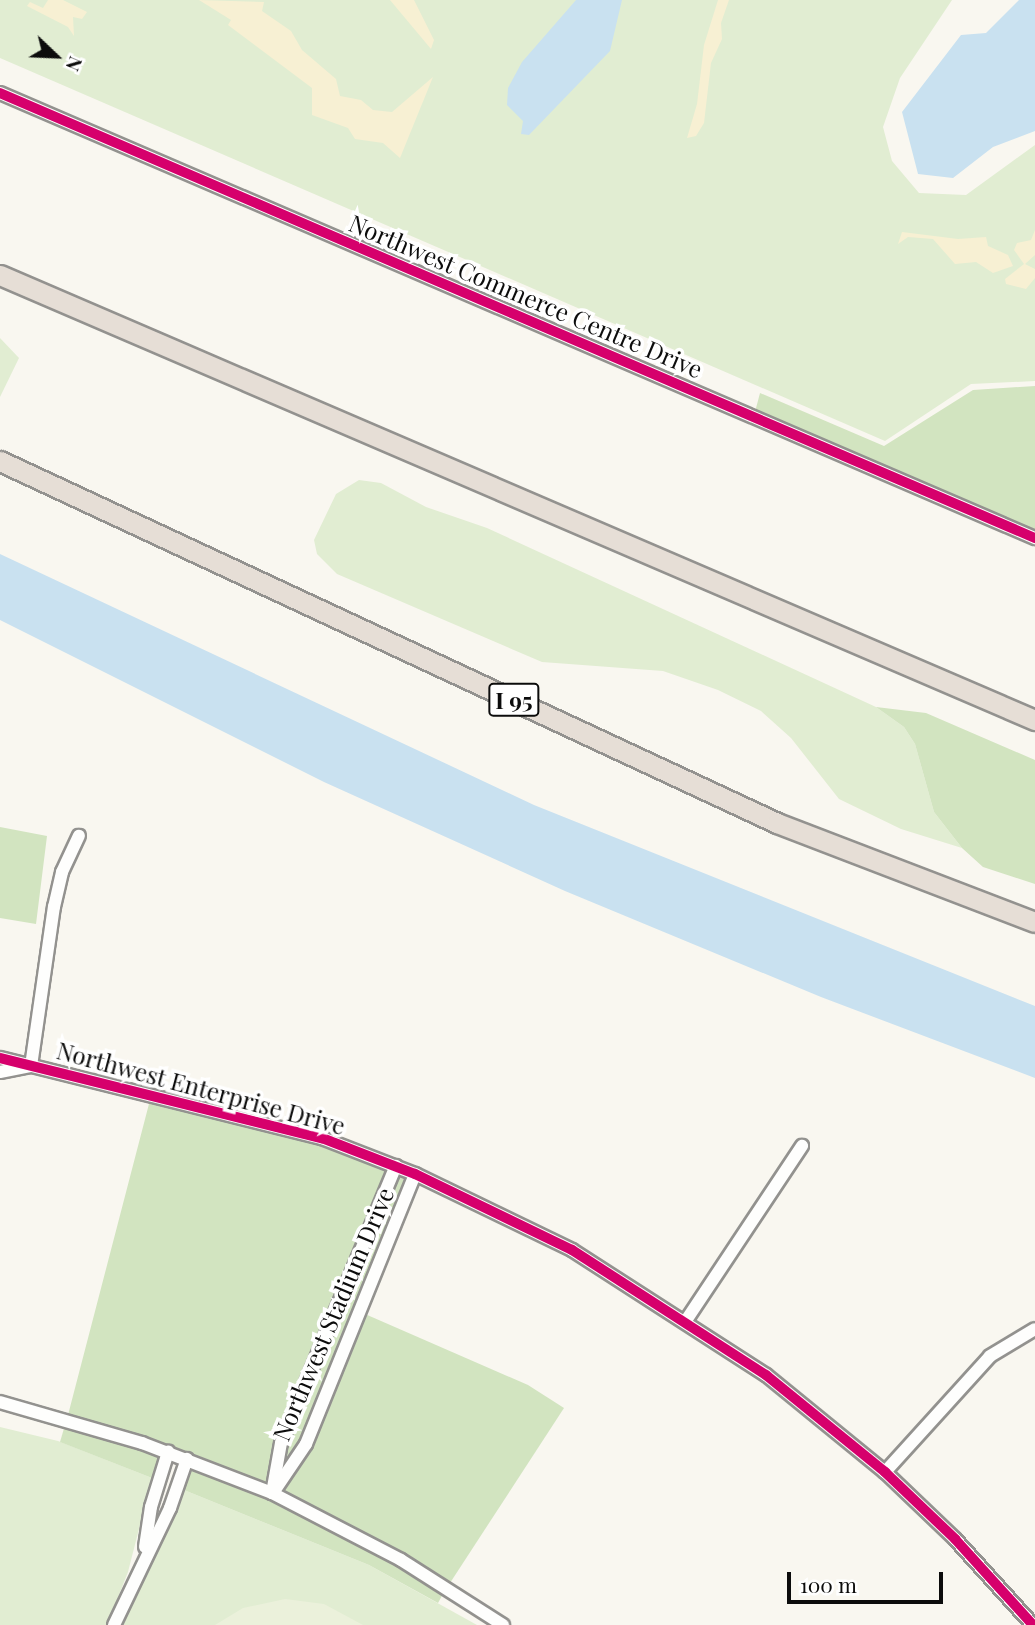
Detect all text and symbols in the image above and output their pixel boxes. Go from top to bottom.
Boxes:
north arrow [21,21,91,91]
text: N [61,53,90,76]
street label: Northwest Commerce Centre Drive [345,208,707,384]
road number: I 95 [488,680,540,720]
street label: Northwest Enterprise Drive [53,1036,349,1140]
street label: Northwest Stadium Drive [266,1183,400,1445]
scale bar [790,1558,946,1602]
text: 100 m [800,1570,857,1598]

